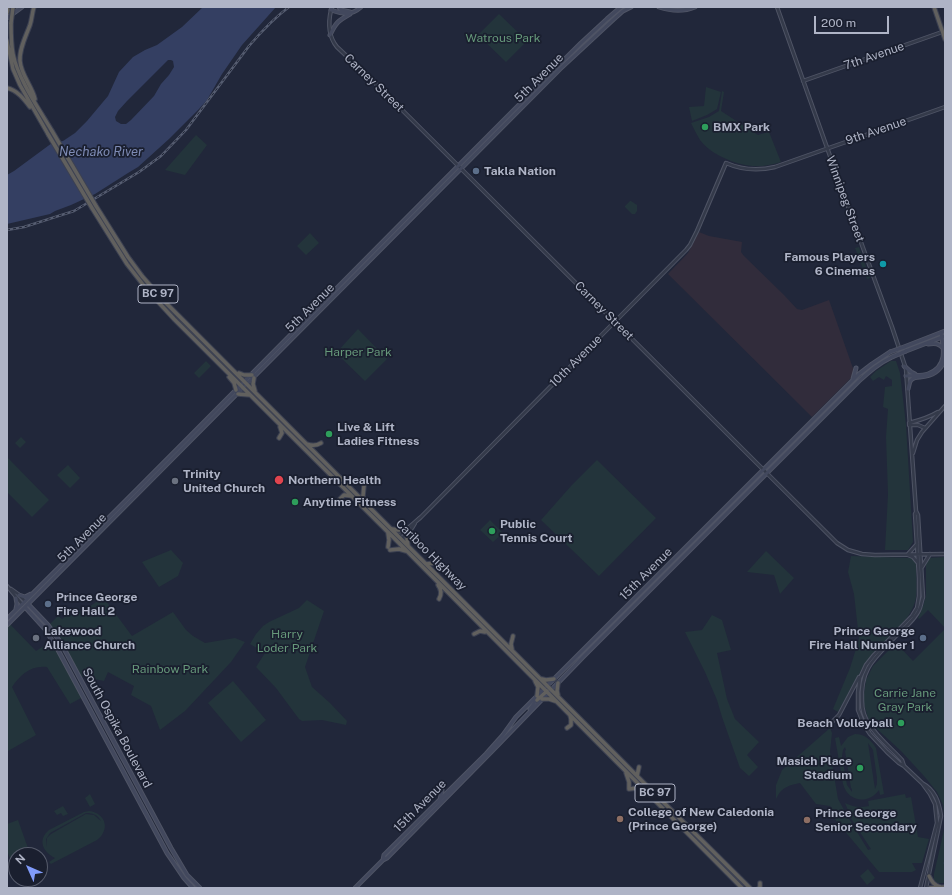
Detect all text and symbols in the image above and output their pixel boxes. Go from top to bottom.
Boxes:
scale bar [816,8,891,34]
text: 200 m [821,16,856,30]
park label: Watrous Park [466,31,540,45]
street label: 7th Avenue [842,39,906,73]
street label: 5th Avenue [511,50,567,106]
street label: Carney Street [341,51,407,115]
street label: 9th Avenue [844,114,908,148]
place label: BMX Park [713,120,770,134]
marker: BMX Park [700,122,710,132]
water label: Nechako River [59,144,143,160]
street label: Winnipeg Street [823,154,867,244]
place label: Takla Nation [484,164,556,178]
marker: Takla Nation [471,166,481,176]
place label: Famous Players 6 Cinemas [784,250,875,278]
marker: Famous Players 6 Cinemas [878,259,888,269]
street label: Carney Street [571,278,637,344]
street label: 5th Avenue [282,280,338,336]
road number: BC 97 [138,285,178,303]
street label: 10th Avenue [547,332,605,390]
park label: Harper Park [324,345,392,359]
place label: Live & Lift Ladies Fitness [337,420,419,448]
marker: Live & Lift Ladies Fitness [324,429,334,439]
place label: Trinity United Church [183,467,265,495]
place label: Northern Health [288,473,381,487]
marker: Northern Health [273,474,285,486]
marker: Trinity United Church [170,476,180,486]
place label: Anytime Fitness [303,495,396,509]
marker: Anytime Fitness [290,497,300,507]
street label: 5th Avenue [54,510,110,566]
street label: Cariboo Highway [392,516,470,594]
place label: Public Tennis Court [500,517,572,545]
marker: Public Tennis Court [487,526,497,536]
street label: 15th Avenue [617,545,675,603]
place label: Prince George Fire Hall 2 [56,590,137,618]
marker: Prince George Fire Hall 2 [43,599,53,609]
place label: Lakewood Alliance Church [44,624,135,652]
place label: Prince George Fire Hall Number 1 [809,624,915,652]
park label: Harry Loder Park [257,627,317,655]
marker: Lakewood Alliance Church [31,633,41,643]
marker: Prince George Fire Hall Number 1 [918,633,928,643]
park label: Rainbow Park [132,662,208,676]
street label: South Ospika Boulevard [79,666,155,790]
park label: Carrie Jane Gray Park [874,686,936,714]
place label: Beach Volleyball [797,716,893,730]
marker: Beach Volleyball [896,718,906,728]
place label: Masich Place Stadium [776,754,852,782]
marker: Masich Place Stadium [855,763,865,773]
street label: 15th Avenue [391,777,449,835]
road number: BC 97 [635,784,675,802]
place label: College of New Caledonia (Prince George) [628,805,774,833]
place label: Prince George Senior Secondary [815,806,917,834]
marker: College of New Caledonia (Prince George) [615,814,625,824]
marker: Prince George Senior Secondary [802,815,812,825]
north arrow [8,847,48,887]
text: N [13,852,28,867]

